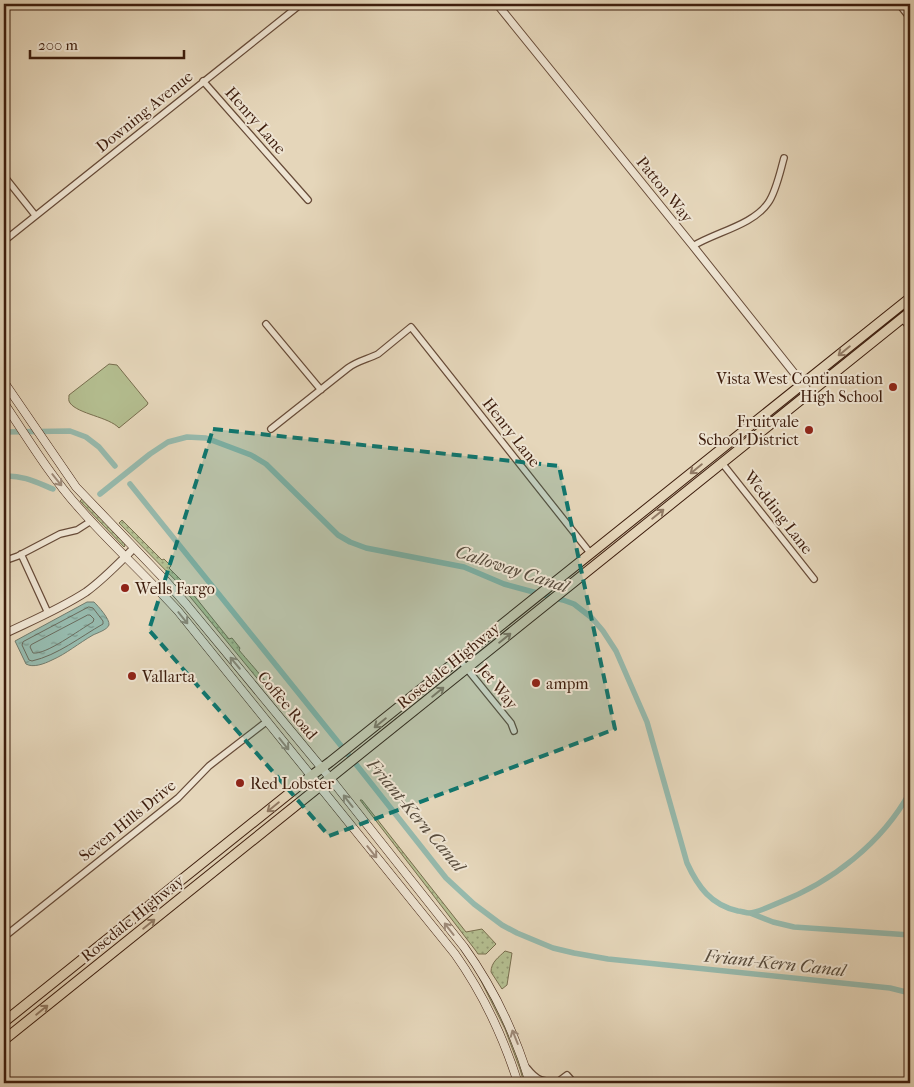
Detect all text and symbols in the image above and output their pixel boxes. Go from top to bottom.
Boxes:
scale bar [30,28,184,60]
text: 200 m [38,36,78,54]
street label: Downing Avenue [92,67,197,156]
street label: Henry Lane [221,83,290,158]
street label: Patton Way [632,153,697,226]
one-way arrow [838,346,851,357]
place label: Vista West Continuation High School [715,369,884,406]
marker: Vista West Continuation High School [887,381,899,393]
street label: Henry Lane [479,394,545,471]
place label: Fruitvale School District [698,412,799,449]
marker: Fruitvale School District [803,424,815,436]
one-way arrow [690,464,703,475]
street label: Wedding Lane [740,466,817,558]
one-way arrow [51,473,62,486]
one-way arrow [651,509,664,520]
water label: Calloway Canal [453,541,573,598]
place label: Wells Fargo [134,579,215,598]
marker: Wells Fargo [119,582,131,594]
one-way arrow [177,611,188,624]
street label: Rosedale Highway [393,618,504,713]
one-way arrow [498,633,511,644]
one-way arrow [230,657,241,670]
street label: Jet Way [472,658,522,713]
place label: Vallarta [141,667,196,686]
street label: Coffee Road [254,667,322,744]
marker: Vallarta [126,670,138,682]
place label: ampm [546,674,589,693]
marker: ampm [530,677,542,689]
one-way arrow [431,687,444,698]
one-way arrow [374,717,387,728]
one-way arrow [279,737,290,750]
water label: Friant-Kern Canal [361,754,471,878]
place label: Red Lobster [250,774,334,793]
street label: Seven Hills Drive [75,776,180,865]
marker: Red Lobster [234,777,246,789]
one-way arrow [343,795,354,808]
one-way arrow [266,801,279,812]
one-way arrow [366,845,377,858]
street label: Rosedale Highway [77,871,188,966]
one-way arrow [142,918,155,929]
one-way arrow [444,922,455,935]
water label: Friant-Kern Canal [703,946,849,982]
one-way arrow [35,1004,48,1015]
one-way arrow [509,1030,519,1045]

